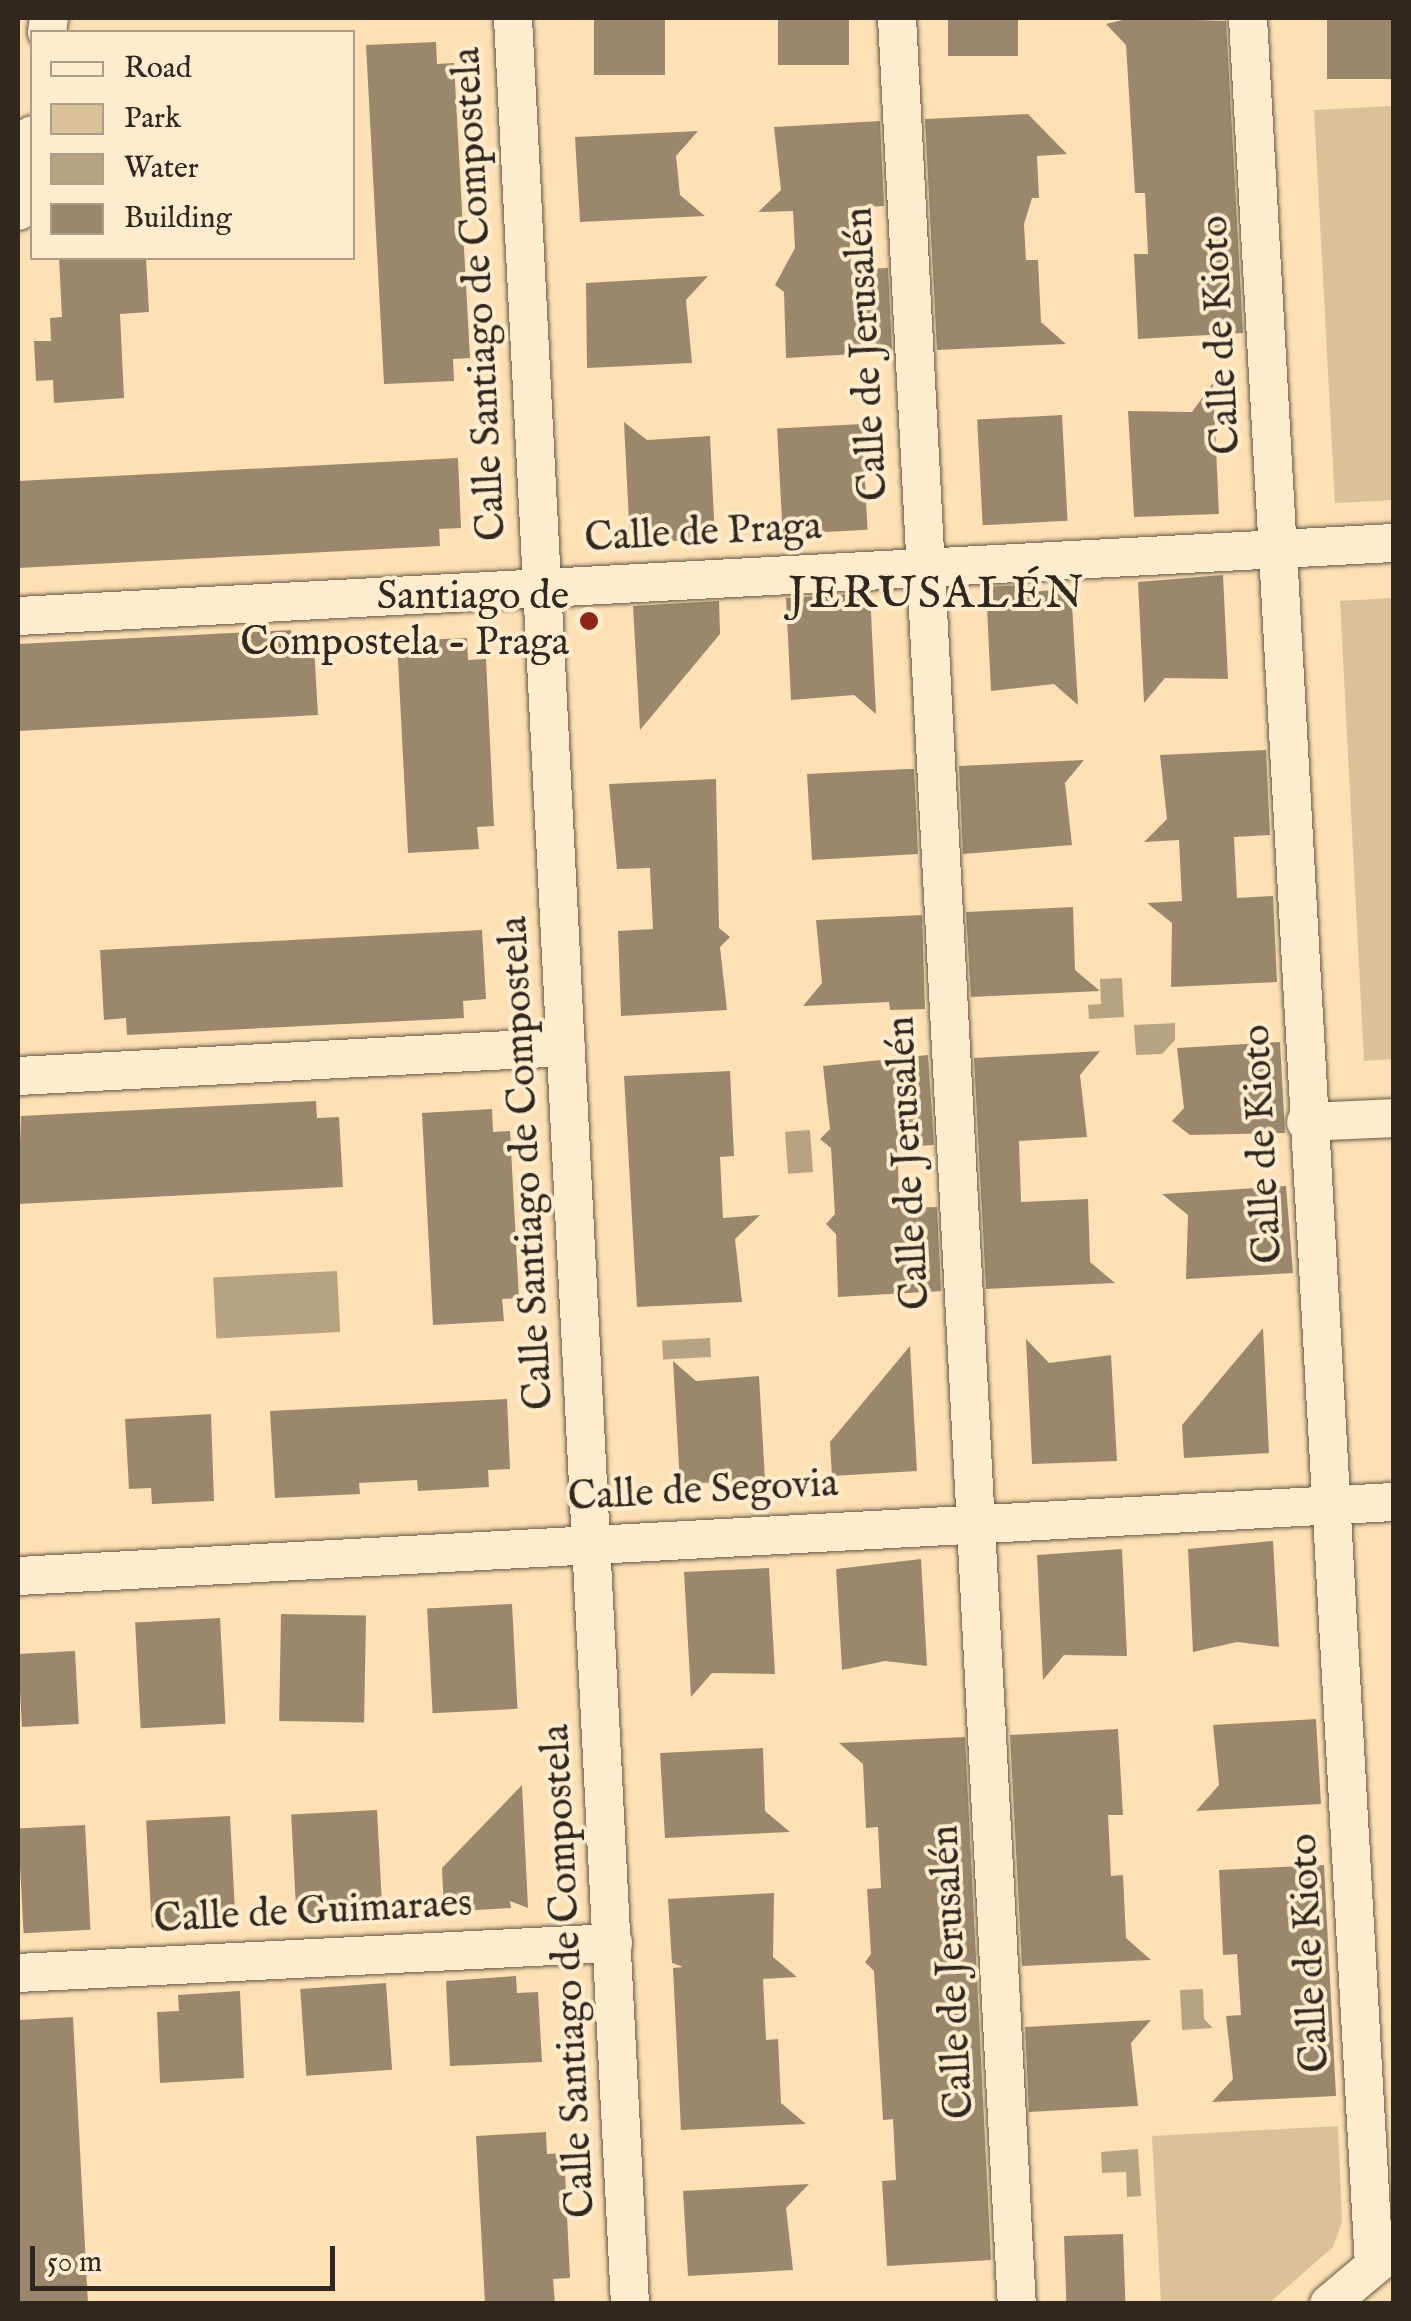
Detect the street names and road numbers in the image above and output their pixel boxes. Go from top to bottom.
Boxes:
street label: Calle Santiago de Compostela [444,46,518,542]
street label: Calle de Jerusalén [836,206,900,502]
street label: Calle de Kioto [1192,214,1252,456]
street label: Calle de Praga [583,504,823,564]
street label: Calle Santiago de Compostela [491,915,565,1411]
street label: Calle de Jerusalén [878,1015,942,1311]
street label: Calle de Kioto [1234,1023,1294,1265]
street label: Calle de Segovia [567,1461,839,1523]
street label: Calle Santiago de Compostela [533,1723,607,2219]
street label: Calle de Jerusalén [922,1824,986,2120]
street label: Calle de Kioto [1281,1832,1341,2074]
street label: Calle de Guimaraes [152,1881,474,1945]

